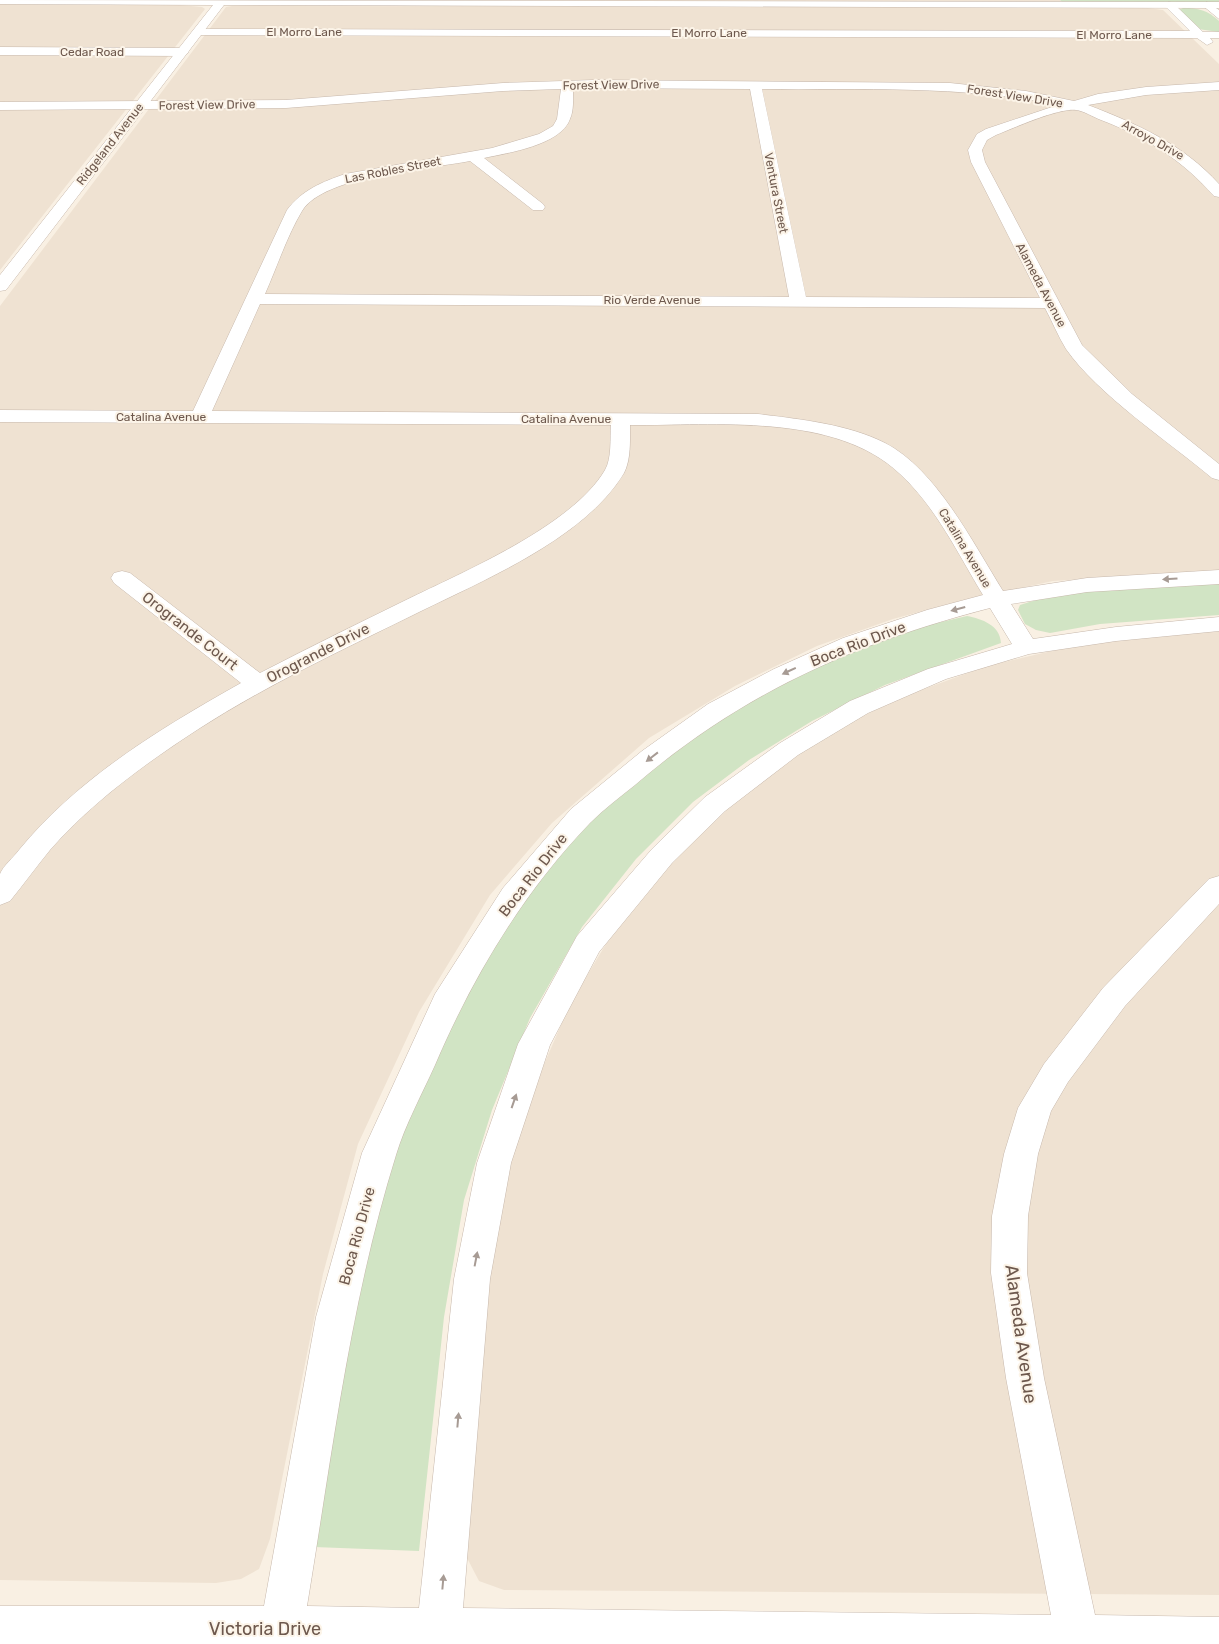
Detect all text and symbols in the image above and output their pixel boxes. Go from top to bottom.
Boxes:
street label: El Morro Lane [266,25,342,39]
street label: El Morro Lane [671,26,747,40]
street label: El Morro Lane [1076,28,1152,42]
street label: Cedar Road [60,45,124,59]
street label: Forest View Drive [562,77,660,93]
street label: Forest View Drive [966,82,1064,111]
street label: Forest View Drive [158,97,256,113]
street label: Ridgeland Avenue [74,100,147,188]
street label: Arroyo Drive [1120,117,1187,163]
street label: Ventura Street [761,152,791,235]
street label: Las Robles Street [344,154,443,186]
street label: Alameda Avenue [1013,240,1069,330]
street label: Rio Verde Avenue [603,293,701,307]
street label: Catalina Avenue [116,410,206,424]
street label: Catalina Avenue [521,412,611,426]
street label: Catalina Avenue [936,506,994,591]
one-way arrow [1162,576,1178,584]
street label: Orogrande Court [139,588,242,674]
one-way arrow [950,605,965,613]
street label: Boca Rio Drive [808,618,908,670]
street label: Orogrande Drive [263,619,373,687]
one-way arrow [782,667,797,676]
one-way arrow [646,751,659,762]
street label: Boca Rio Drive [495,830,571,920]
one-way arrow [511,1094,519,1109]
street label: Boca Rio Drive [335,1185,379,1287]
one-way arrow [472,1250,480,1266]
street label: Alameda Avenue [1000,1263,1042,1405]
one-way arrow [455,1412,463,1428]
one-way arrow [439,1574,447,1590]
street label: Victoria Drive [209,1618,321,1640]

